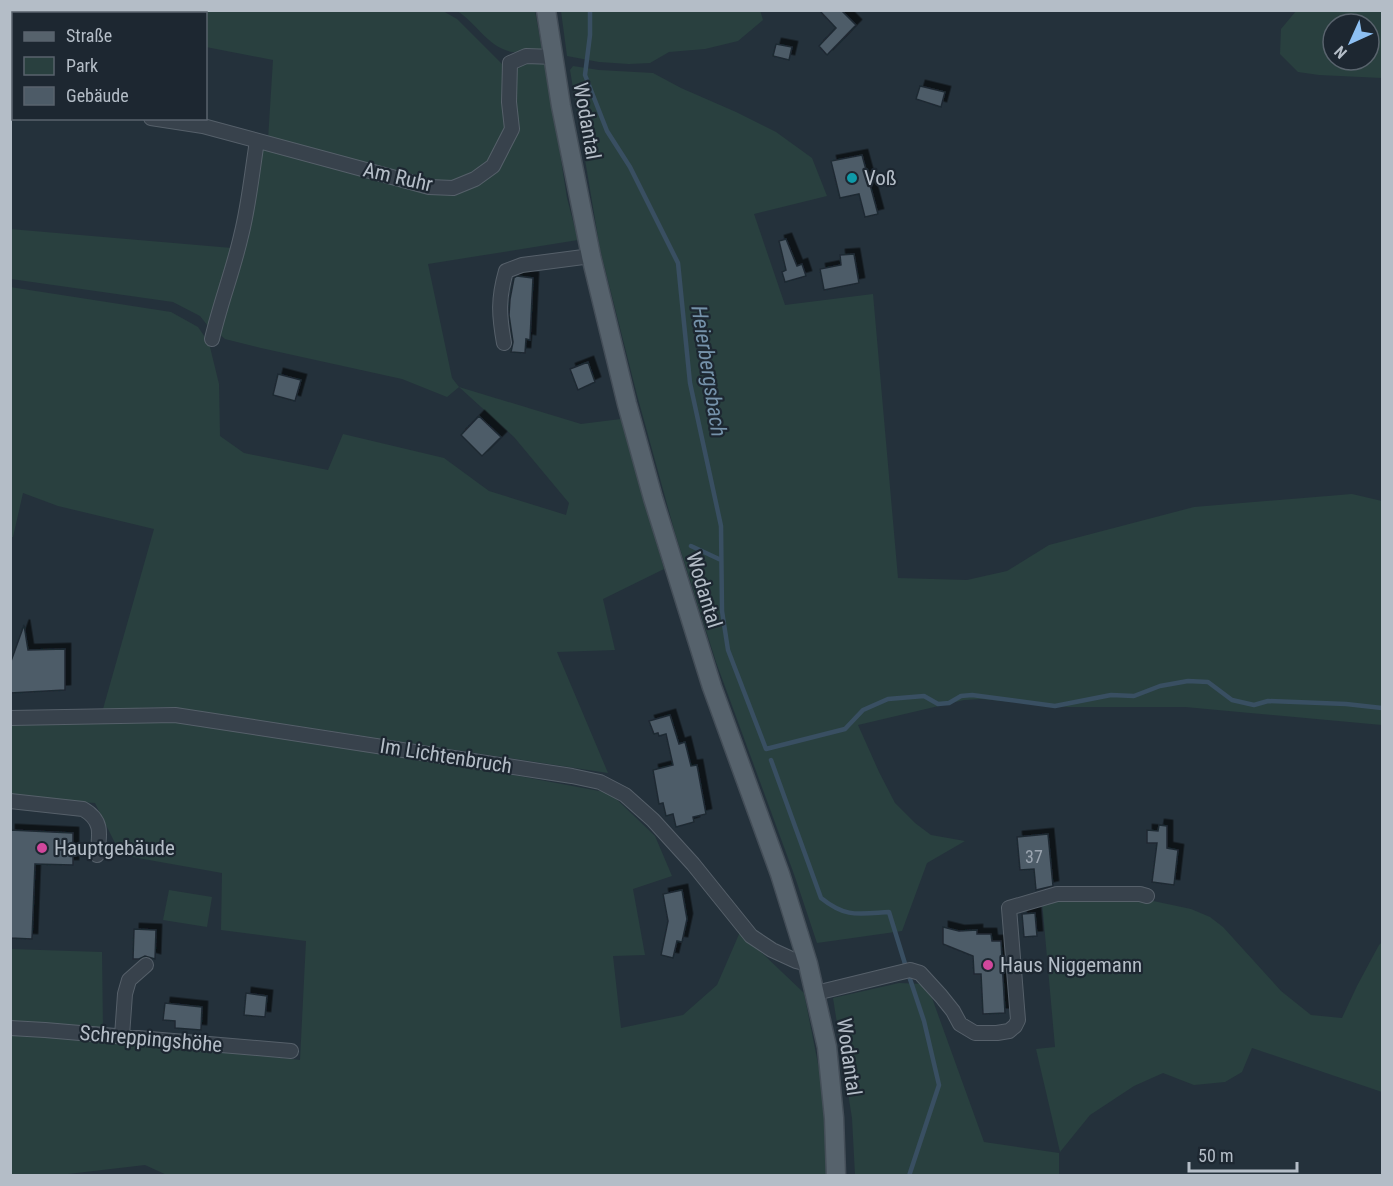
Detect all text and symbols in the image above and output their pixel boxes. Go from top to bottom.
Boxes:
legend [12,12,207,120]
north arrow [1321,12,1381,72]
text: Straße [66,25,112,46]
text: N [1331,42,1351,62]
text: Park [66,55,98,76]
street label: Wodantal [568,81,606,161]
text: Gebäude [66,85,129,106]
street label: Am Ruhr [361,157,435,197]
place label: Voß [864,166,897,190]
marker: Voß [845,171,859,185]
water label: Heierbergsbach [686,304,732,438]
street label: Wodantal [681,549,727,631]
street label: Im Lichtenbruch [378,734,514,778]
place label: Hauptgebäude [54,836,175,860]
marker: Hauptgebäude [35,841,49,855]
house number: 37 [1025,846,1043,867]
place label: Haus Niggemann [1000,953,1142,977]
marker: Haus Niggemann [981,958,995,972]
street label: Wodantal [832,1017,866,1097]
street label: Schreppingshöhe [79,1021,223,1057]
scale bar [1189,1135,1297,1173]
text: 50 m [1198,1145,1233,1166]

